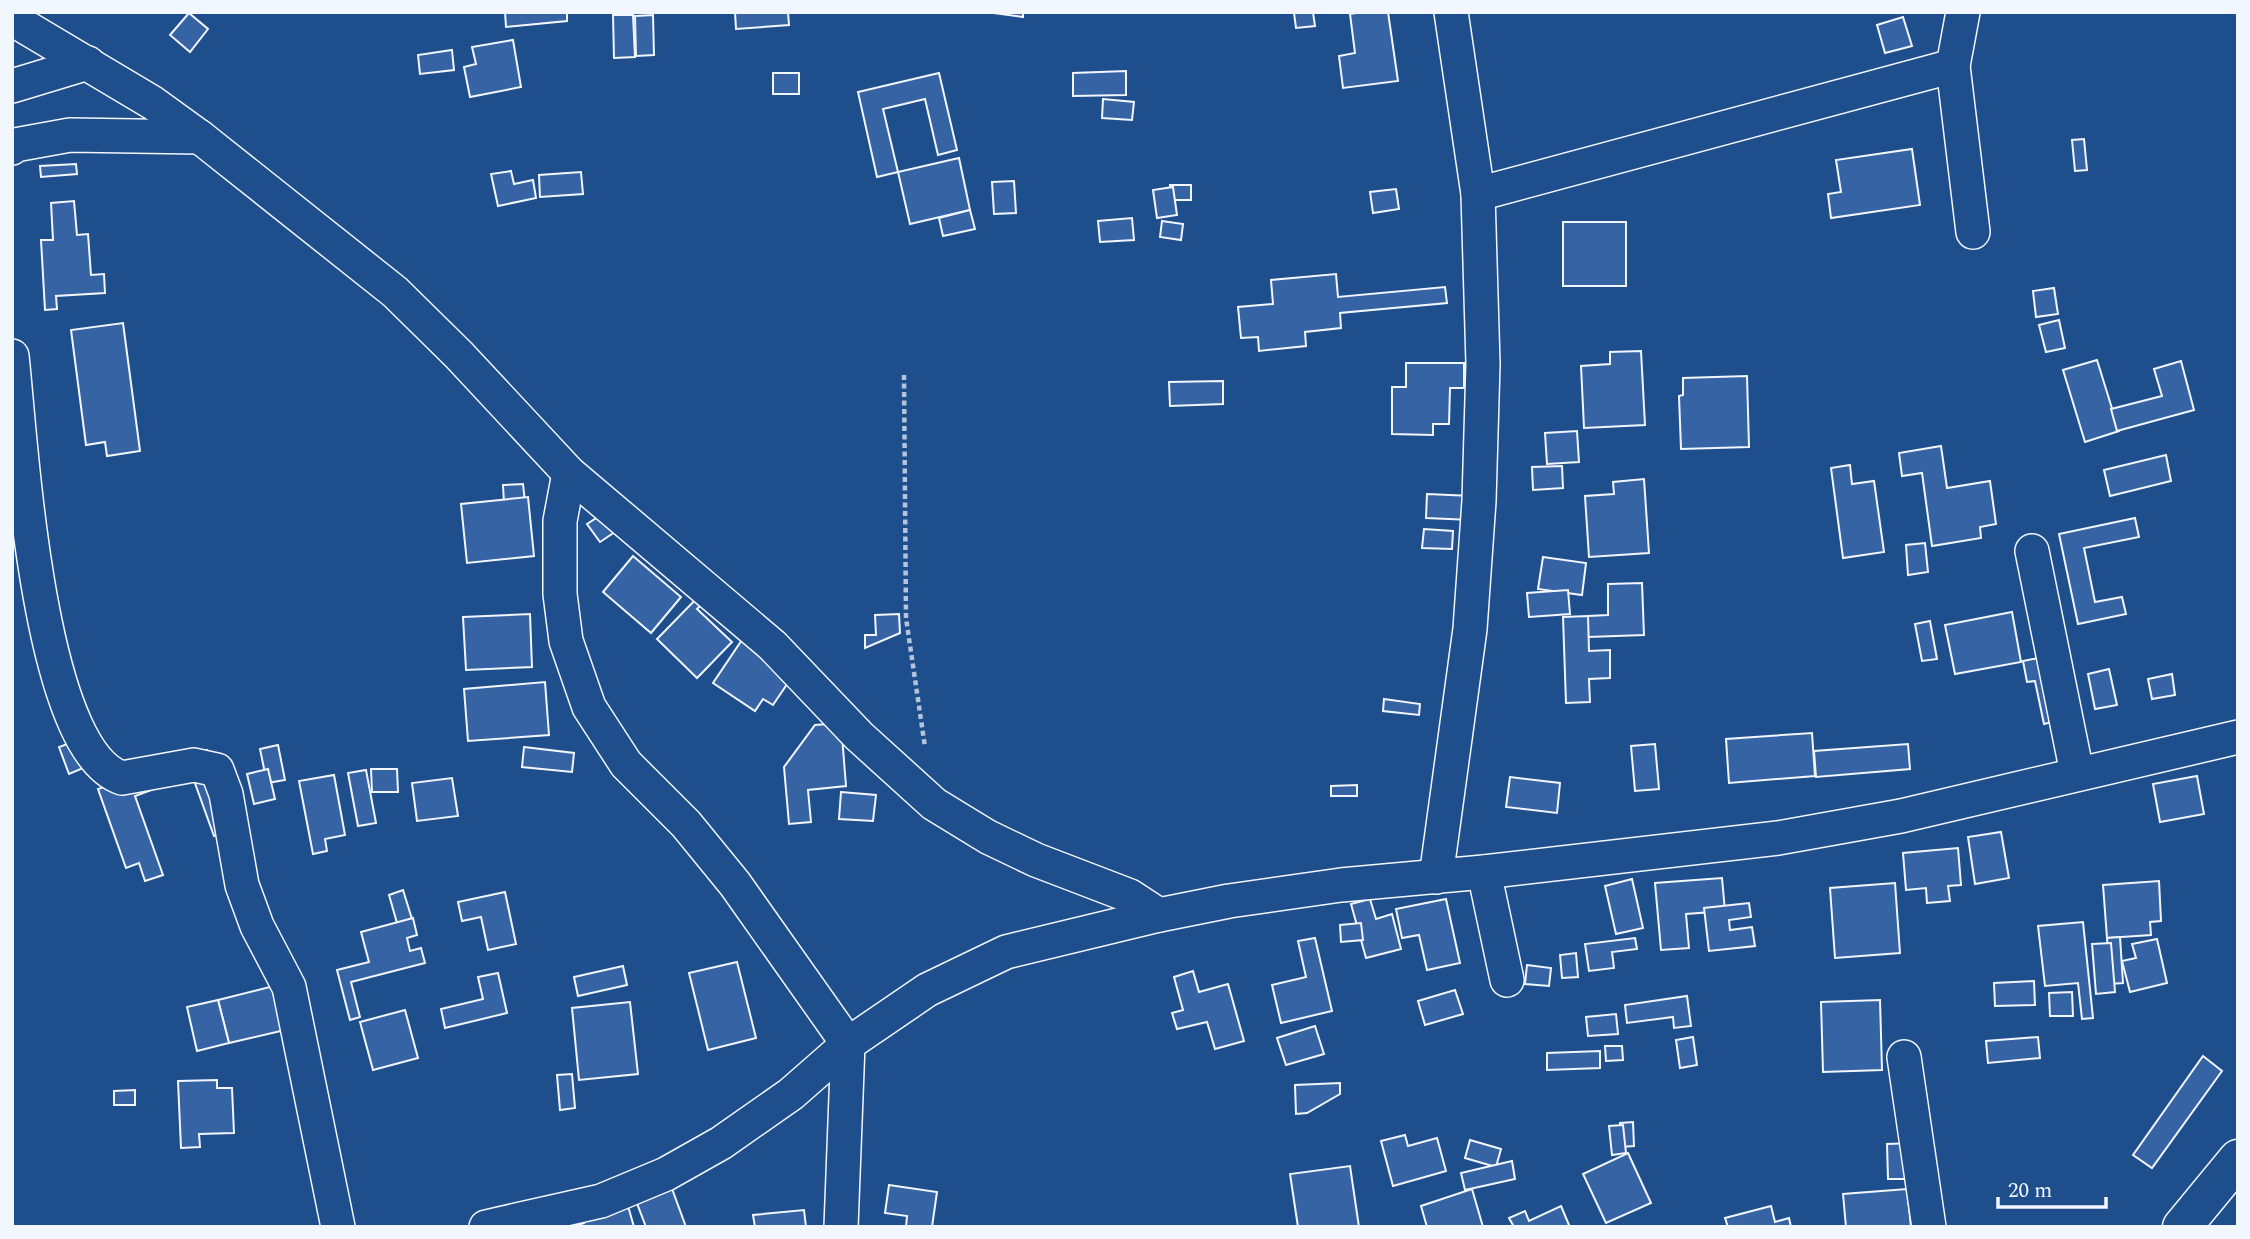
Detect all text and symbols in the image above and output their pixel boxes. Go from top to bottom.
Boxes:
scale bar [1998,1166,2106,1210]
text: 20 m [2008,1175,2052,1207]

